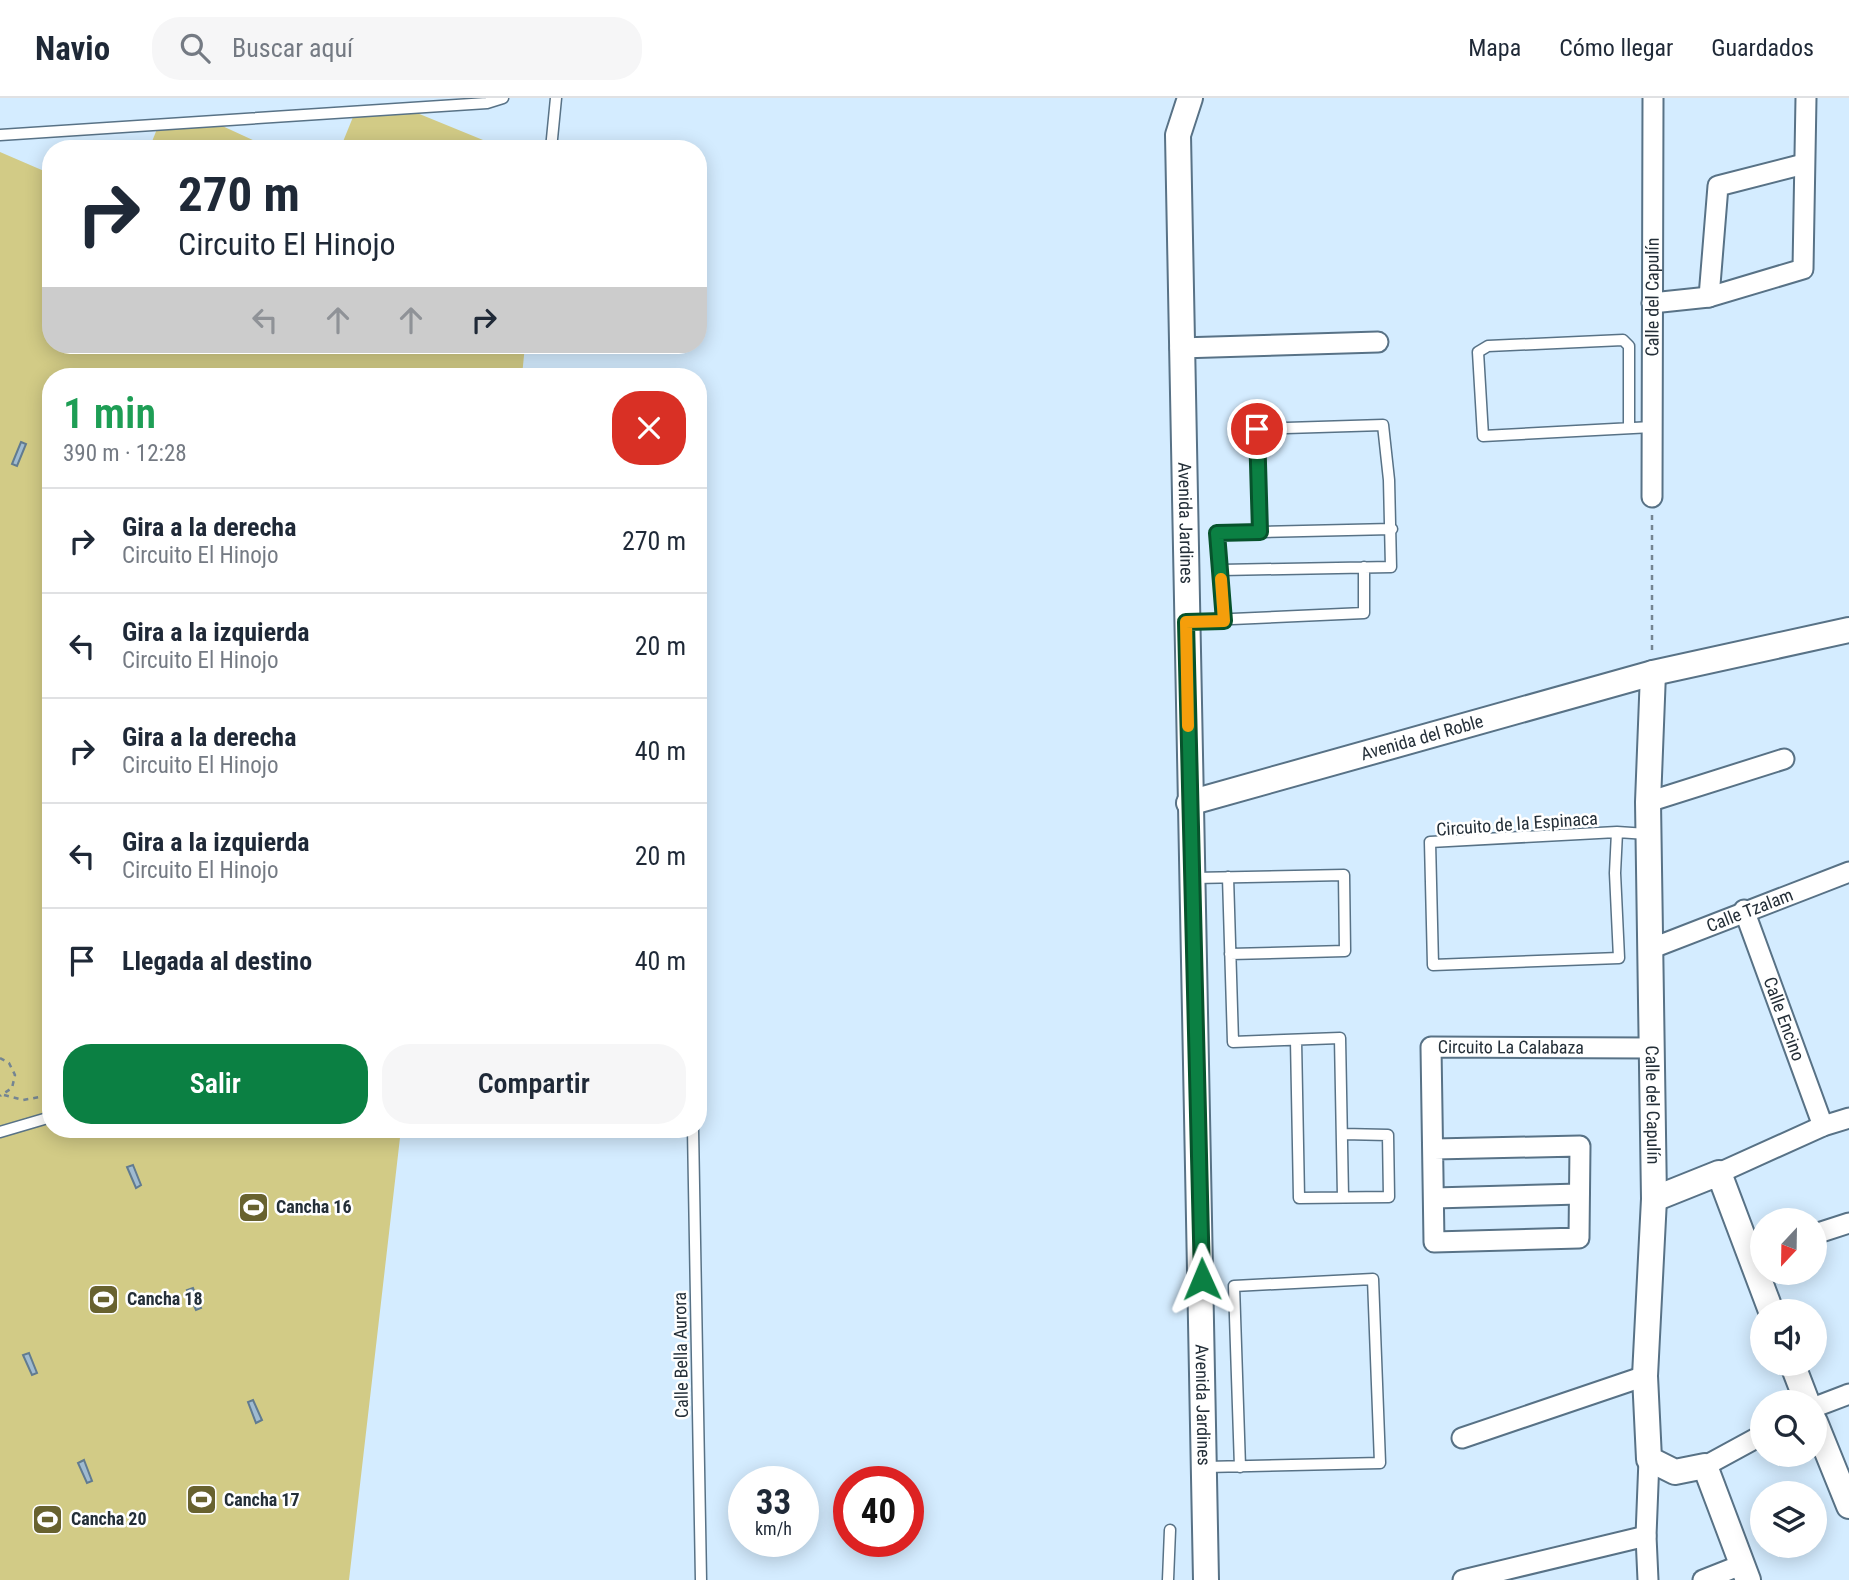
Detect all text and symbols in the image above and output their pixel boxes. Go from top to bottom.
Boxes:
search box [152,17,642,80]
text: Navio [35,29,110,68]
icon: search [176,29,214,67]
text: Buscar aquí [232,33,353,63]
text: Mapa [1468,34,1521,62]
text: Cómo llegar [1559,34,1673,62]
text: Guardados [1711,34,1814,62]
text: 270 m [178,166,300,223]
icon: right [63,168,154,259]
text: Circuito El Hinojo [178,225,396,263]
street label: Calle del Capulín [1641,238,1663,356]
icon: left [246,301,284,339]
icon: ahead [319,301,357,339]
icon: ahead [392,301,430,339]
icon: right [465,301,503,339]
text: 1 min [63,389,156,438]
button: close [612,391,686,465]
pin [1227,399,1287,459]
icon: arrive [1238,410,1276,448]
text: 390 m · 12:28 [63,440,187,467]
street label: Avenida Jardines [1174,462,1198,584]
text: Gira a la derecha [122,512,296,542]
icon: right [63,522,101,560]
text: 270 m [622,526,686,556]
text: Circuito El Hinojo [122,542,278,569]
text: Gira a la izquierda [122,617,310,647]
icon: left [63,627,101,665]
text: 20 m [635,631,686,661]
text: Circuito El Hinojo [122,647,278,674]
street label: Avenida del Roble [1358,710,1486,764]
text: Gira a la derecha [122,722,296,752]
icon: right [63,732,101,770]
text: 40 m [635,736,686,766]
text: Circuito El Hinojo [122,752,278,779]
street label: Circuito de la Espinaca [1435,807,1598,840]
text: Gira a la izquierda [122,827,310,857]
icon: left [63,837,101,875]
text: 20 m [635,841,686,871]
text: Circuito El Hinojo [122,857,278,884]
street label: Calle Tzalam [1703,884,1796,936]
icon: arrive [63,942,101,980]
text: Llegada al destino [122,946,312,976]
text: 40 m [635,946,686,976]
street label: Calle Encino [1759,974,1809,1064]
street label: Circuito La Calabaza [1438,1036,1584,1058]
button: Salir [63,1044,368,1124]
button: Compartir [382,1044,686,1124]
street label: Calle del Capulín [1642,1045,1664,1164]
sports icon: Cancha 16 [236,1190,270,1224]
place label: Cancha 16 [276,1196,352,1217]
north arrow [1750,1208,1827,1284]
map controls [1750,1208,1827,1558]
position arrow [1165,1242,1239,1316]
sports icon: Cancha 18 [87,1282,121,1316]
place label: Cancha 18 [127,1288,203,1309]
street label: Calle Bella Aurora [669,1292,692,1418]
button: sound [1750,1299,1827,1376]
street label: Avenida Jardines [1191,1344,1215,1466]
button: search [1750,1390,1827,1467]
speed limit sign: 40 [833,1466,924,1557]
button: layers [1750,1481,1827,1558]
text: 33 [756,1482,791,1523]
sports icon: Cancha 17 [184,1483,218,1517]
place label: Cancha 17 [224,1489,300,1510]
sports icon: Cancha 20 [31,1502,65,1536]
place label: Cancha 20 [71,1508,147,1529]
text: km/h [755,1518,792,1539]

